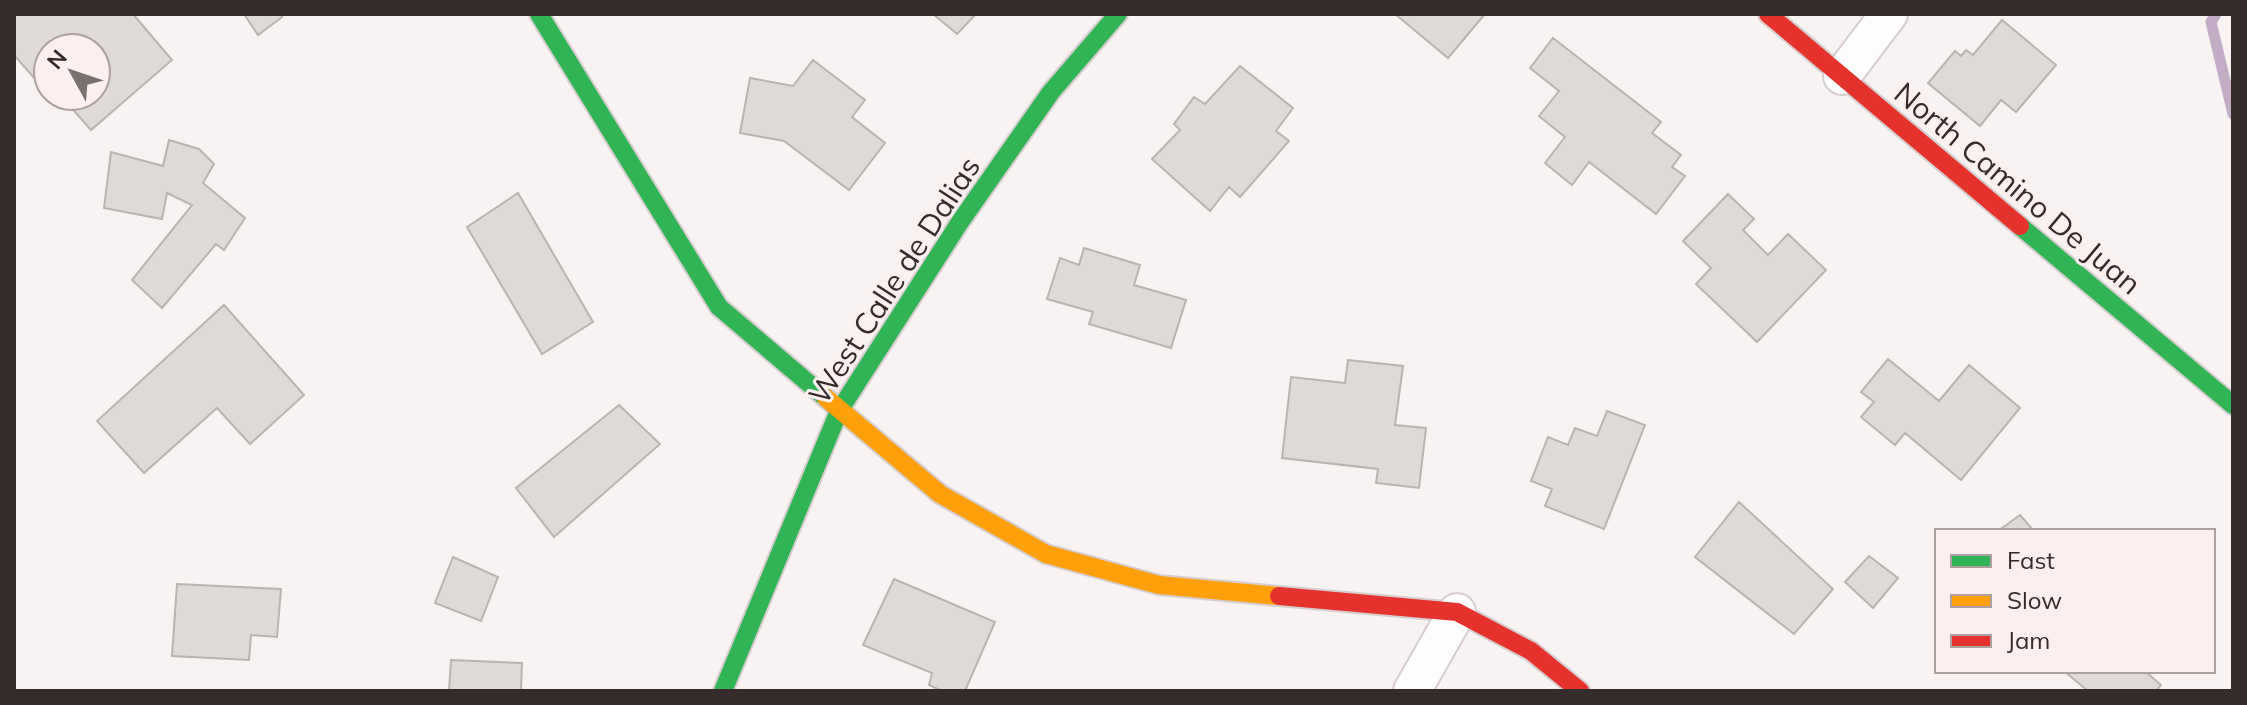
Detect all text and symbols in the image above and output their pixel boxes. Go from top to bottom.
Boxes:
north arrow [32,32,112,112]
text: N [41,44,73,75]
street label: North Camino De Juan [1887,74,2149,302]
street label: West Calle de Dalias [800,149,988,411]
legend [1935,529,2215,673]
text: Fast [2007,545,2055,575]
text: Slow [2007,585,2062,615]
text: Jam [2007,625,2050,655]

